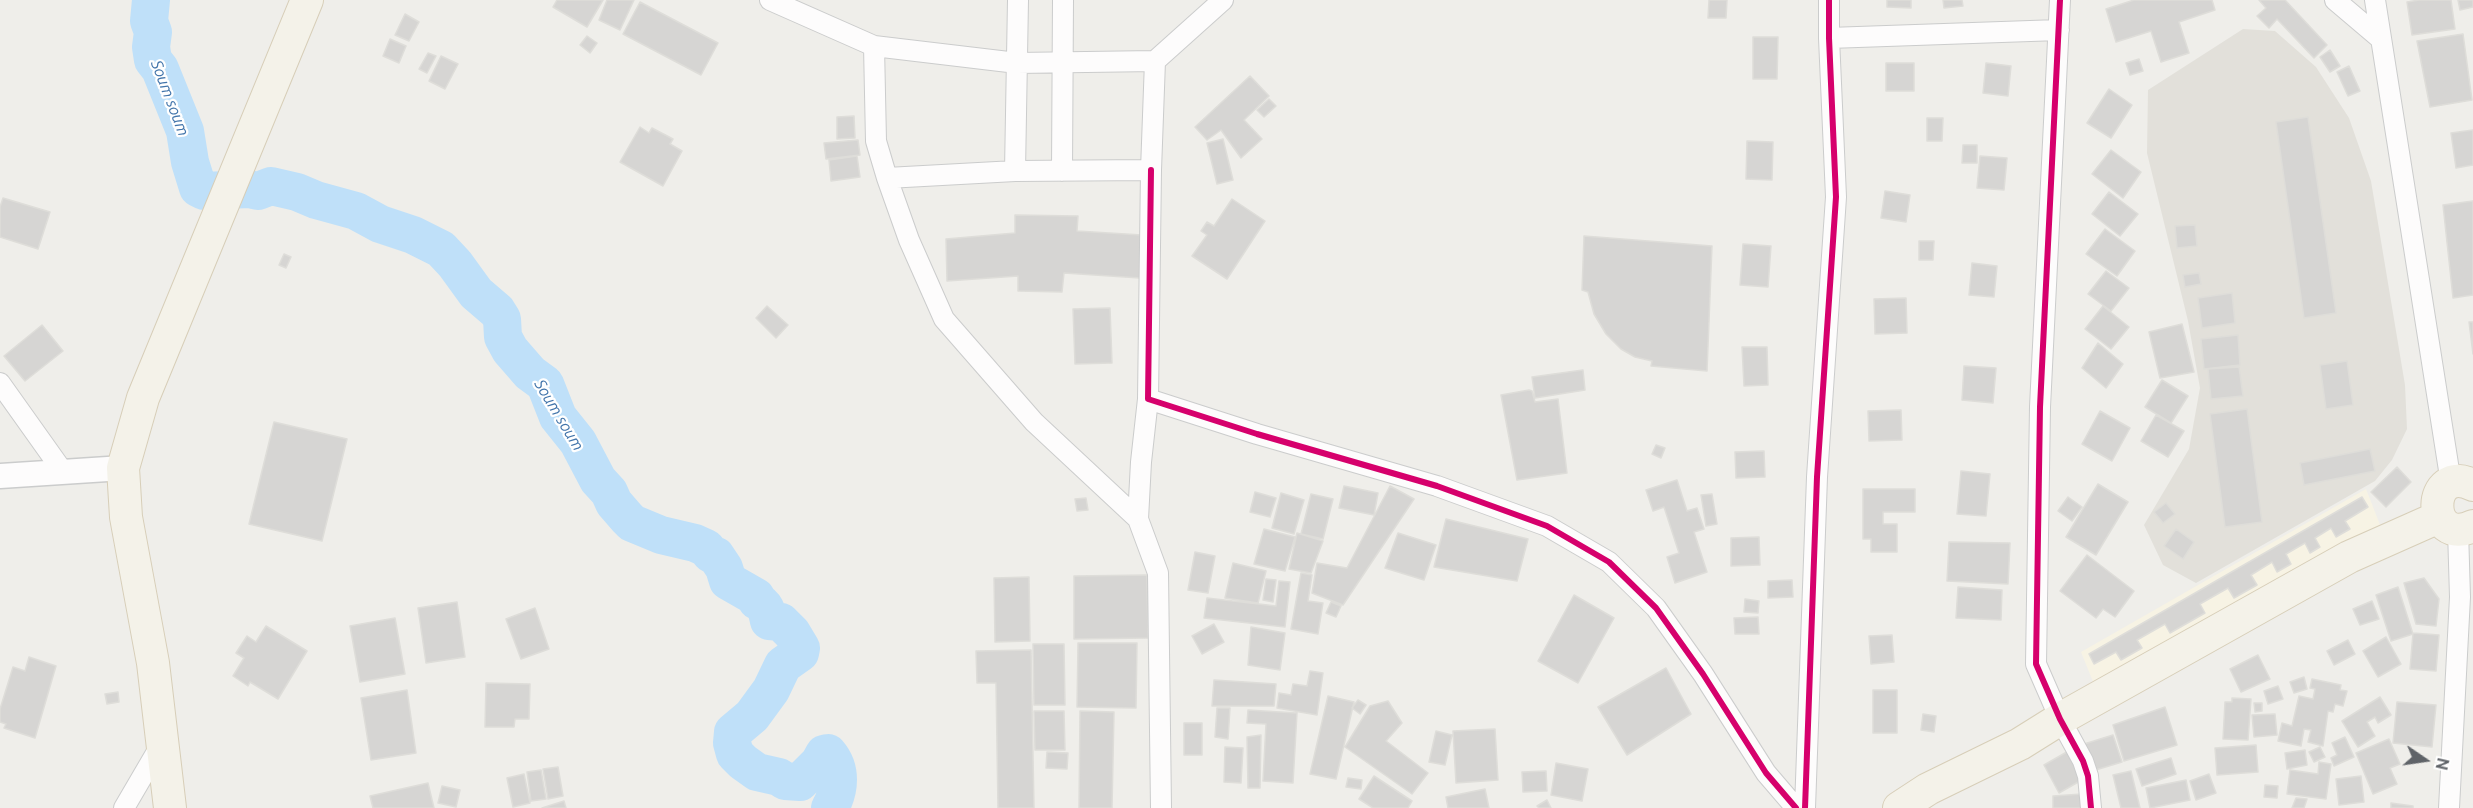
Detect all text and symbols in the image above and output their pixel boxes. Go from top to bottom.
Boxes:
water label: Soum soum [147,57,193,139]
water label: Soum soum [530,376,588,454]
north arrow [2395,730,2455,790]
text: N [2432,756,2453,772]

